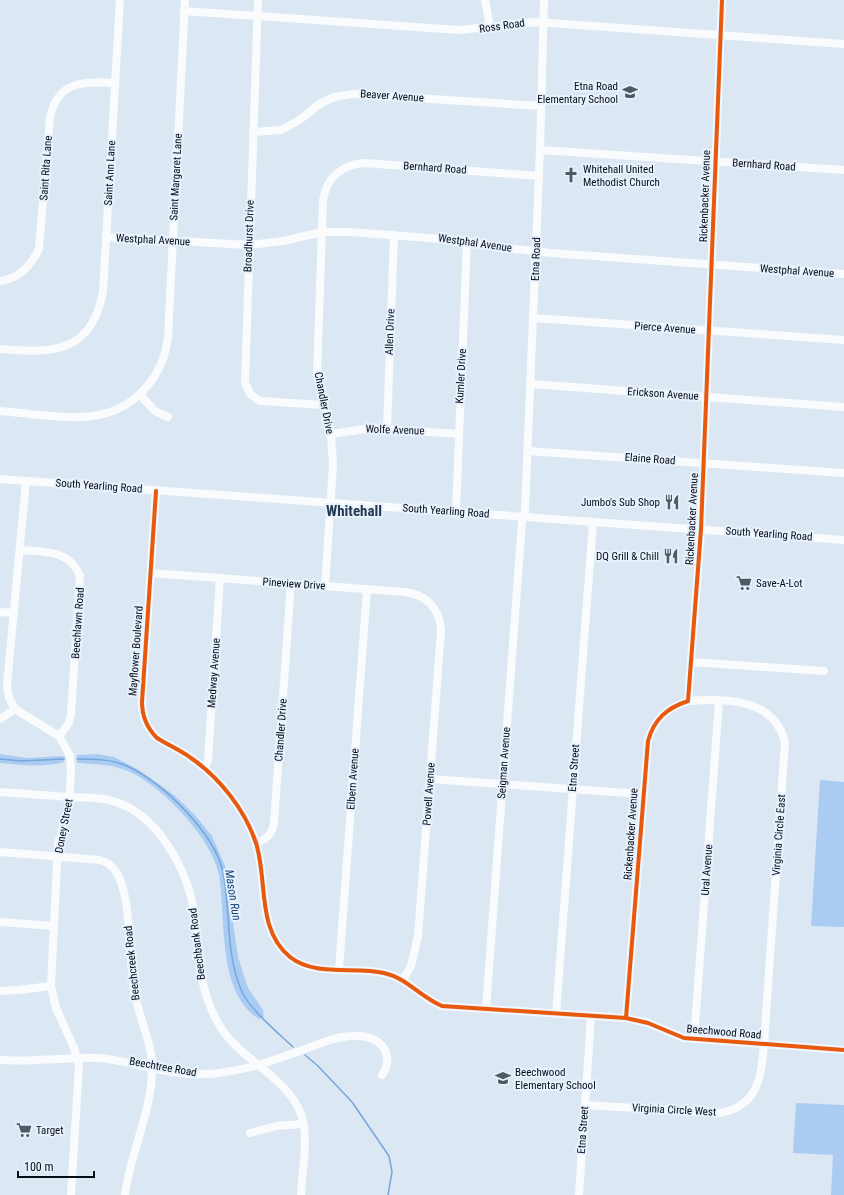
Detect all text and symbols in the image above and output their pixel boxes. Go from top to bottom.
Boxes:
street label: Ross Road [478,16,526,36]
place label: Etna Road Elementary School [537,80,618,106]
school or university icon: Etna Road Elementary School [621,83,639,101]
street label: Beaver Avenue [360,87,424,105]
street label: Saint Margaret Lane [167,133,185,221]
street label: Saint Rita Lane [37,135,55,201]
street label: Saint Ann Lane [102,140,118,206]
street label: Rickenbacker Avenue [697,150,713,242]
street label: Bernhard Road [732,156,796,174]
street label: Bernhard Road [403,159,467,177]
place label: Whitehall United Methodist Church [583,163,660,189]
church icon: Whitehall United Methodist Church [562,166,580,184]
street label: Broadhurst Drive [241,200,257,272]
street label: Westphal Avenue [437,231,513,255]
street label: Westphal Avenue [116,232,190,248]
street label: Etna Road [529,237,543,281]
street label: Westphal Avenue [759,262,835,280]
street label: Allen Drive [383,309,397,355]
street label: Pierce Avenue [634,319,696,337]
street label: Kumler Drive [453,348,469,404]
street label: Chandler Drive [312,371,336,435]
street label: Erickson Avenue [627,385,699,403]
street label: Wolfe Avenue [365,422,425,438]
street label: Elaine Road [624,451,676,467]
street label: Rickenbacker Avenue [683,473,701,565]
street label: South Yearling Road [55,476,143,496]
restaurant icon: Jumbo's Sub Shop [663,493,681,511]
place label: Jumbo's Sub Shop [581,496,660,509]
street label: South Yearling Road [402,501,490,521]
district label: Whitehall [326,502,382,520]
street label: South Yearling Road [725,524,813,544]
restaurant icon: DQ Grill & Chill [662,547,680,565]
place label: DQ Grill & Chill [596,550,659,563]
supermarket icon: Save-A-Lot [735,574,753,592]
street label: Pineview Drive [262,575,326,593]
place label: Save-A-Lot [756,577,803,590]
street label: Beechlawn Road [69,587,87,659]
street label: Mayflower Boulevard [126,605,146,697]
street label: Medway Avenue [205,638,223,708]
street label: Chandler Drive [272,698,290,762]
street label: Seigman Avenue [495,727,513,799]
street label: Etna Street [566,744,582,792]
street label: Elbern Avenue [344,748,362,810]
street label: Powell Avenue [420,762,438,826]
street label: Rickenbacker Avenue [621,788,641,880]
street label: Virginia Circle East [770,794,788,876]
street label: Doney Street [52,798,76,854]
street label: Ural Avenue [699,844,715,896]
water label: Mason Run [222,869,244,922]
street label: Beechbank Road [186,907,208,981]
street label: Beechcreek Road [122,925,142,1001]
street label: Beechwood Road [686,1022,762,1042]
street label: Beechtree Road [128,1055,198,1079]
place label: Beechwood Elementary School [515,1066,596,1092]
school or university icon: Beechwood Elementary School [494,1069,512,1087]
street label: Virginia Circle West [631,1101,717,1119]
street label: Etna Street [575,1106,591,1154]
supermarket icon: Target [15,1121,33,1139]
place label: Target [36,1124,63,1137]
scale bar [18,1153,94,1179]
text: 100 m [24,1160,54,1174]

